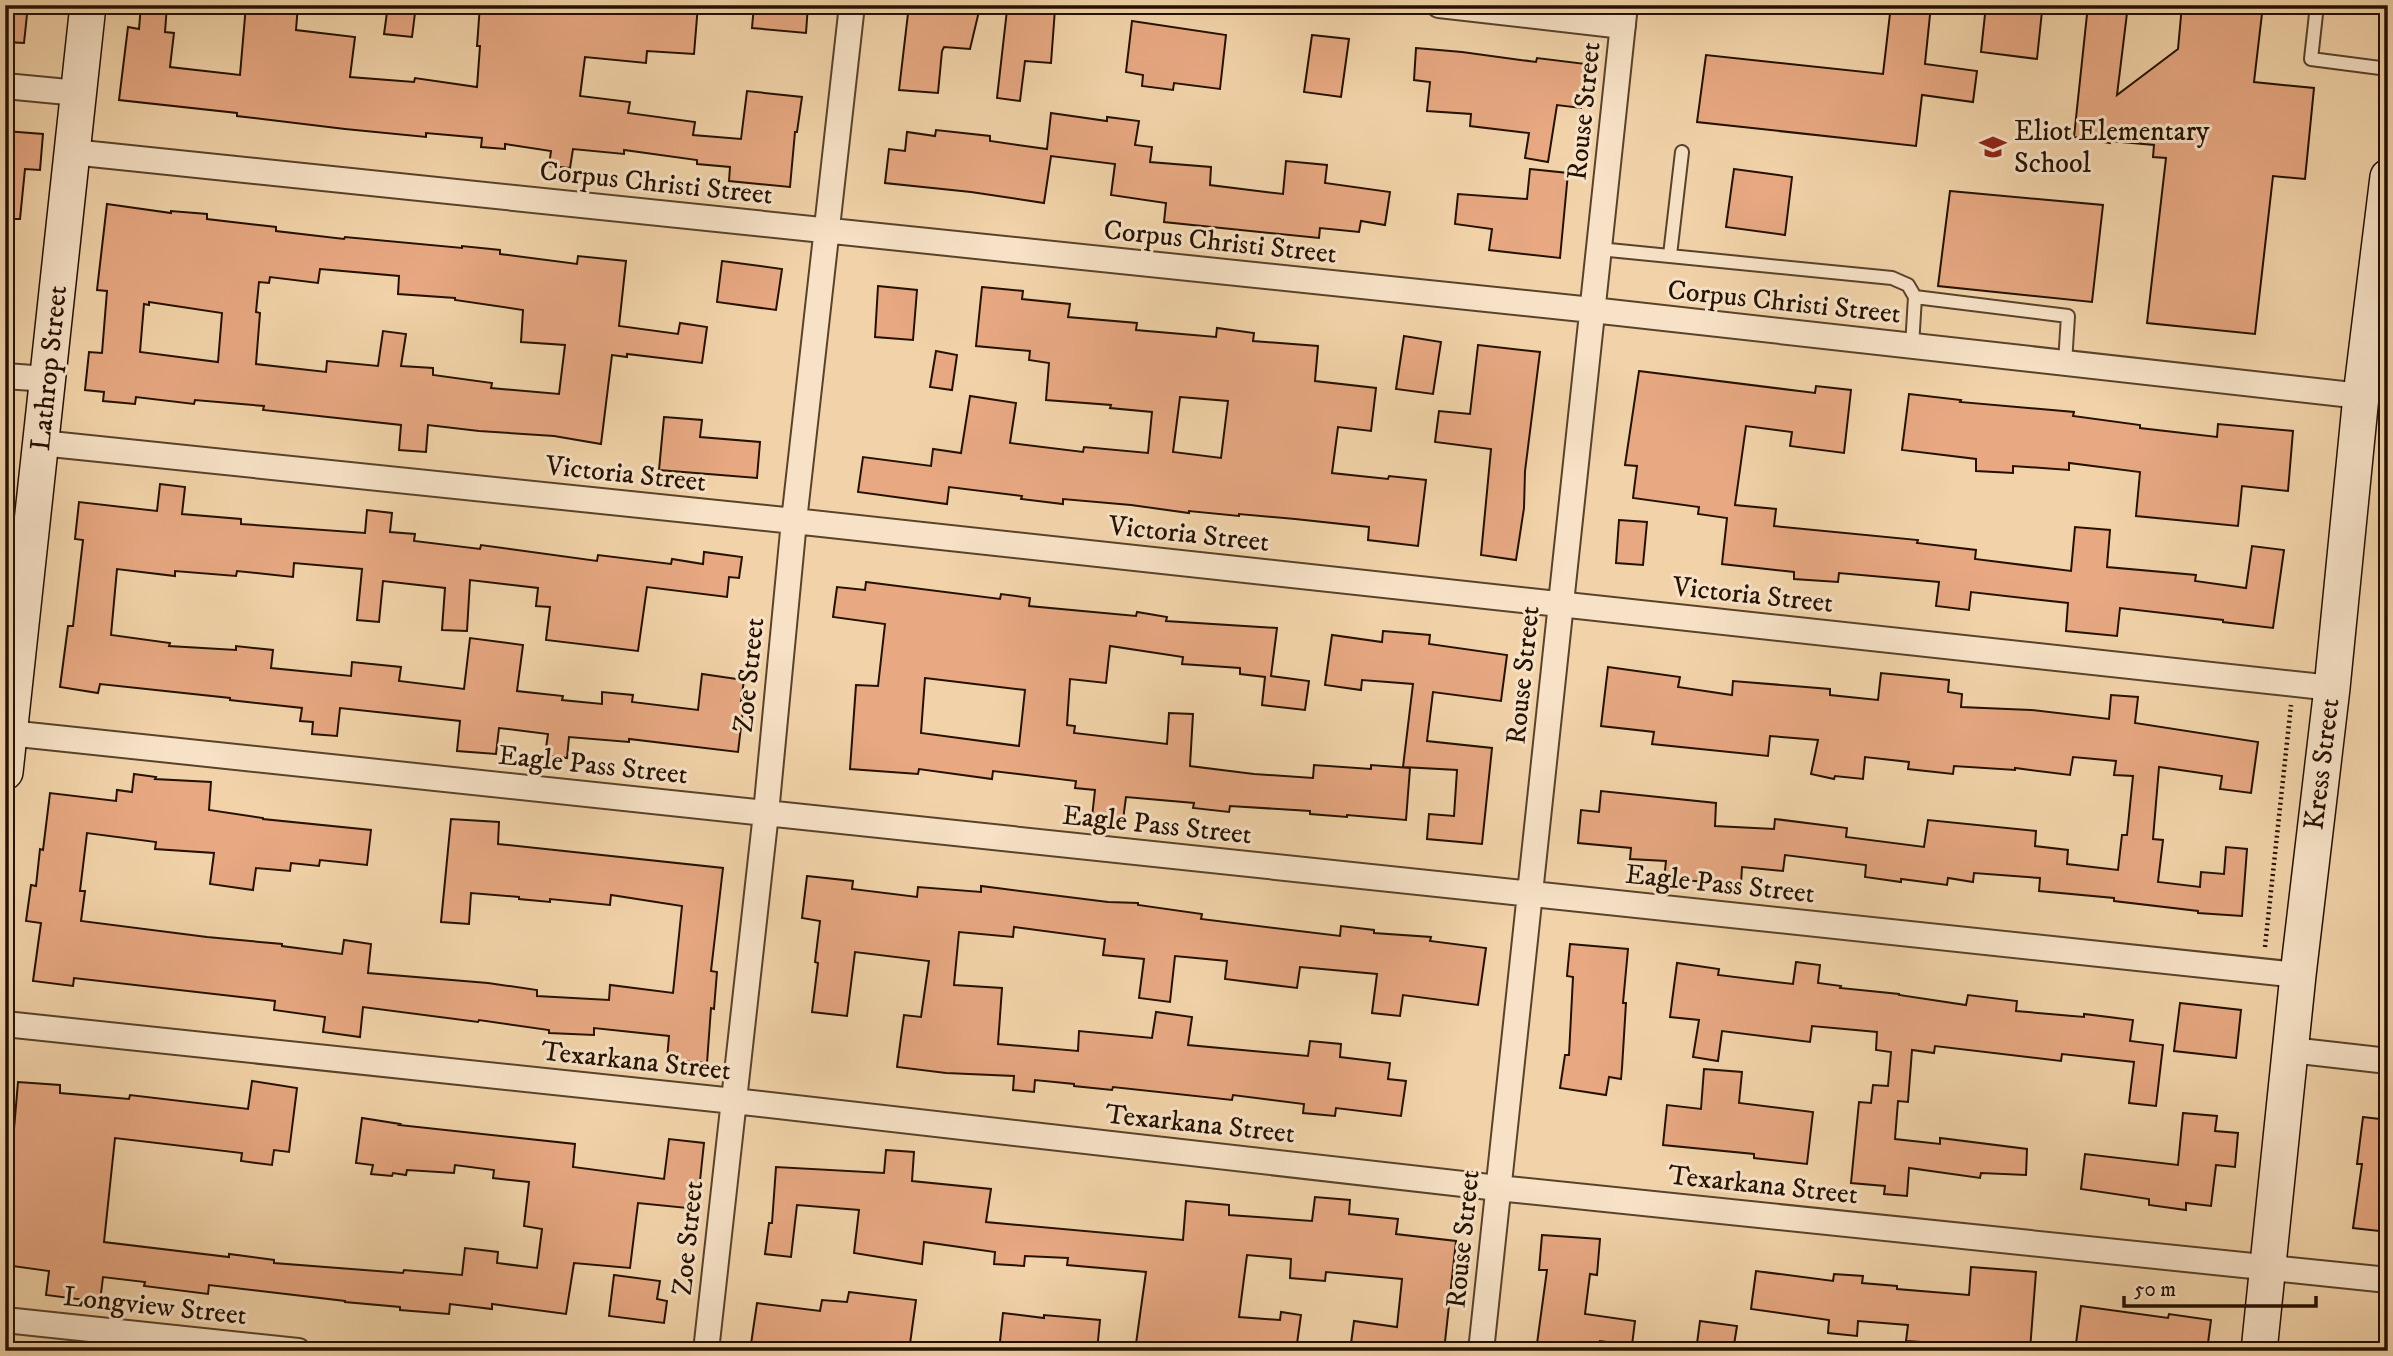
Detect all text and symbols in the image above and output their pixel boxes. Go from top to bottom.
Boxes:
street label: Rouse Street [1559,40,1609,182]
place label: Eliot Elementary School [2014,114,2210,181]
school or university icon: Eliot Elementary School [1978,132,2008,162]
street label: Corpus Christi Street [538,153,774,213]
street label: Corpus Christi Street [1102,212,1338,272]
street label: Corpus Christi Street [1666,272,1902,332]
street label: Lathrop Street [23,284,75,452]
street label: Victoria Street [543,448,708,500]
street label: Victoria Street [1106,508,1271,560]
street label: Victoria Street [1670,569,1835,621]
street label: Rouse Street [1498,604,1548,746]
street label: Zoe Street [726,616,772,734]
street label: Kress Street [2297,696,2347,832]
street label: Eagle Pass Street [497,738,690,792]
street label: Eagle Pass Street [1061,798,1254,852]
street label: Eagle Pass Street [1624,857,1817,911]
street label: Texarkana Street [539,1034,733,1088]
street label: Texarkana Street [1103,1097,1297,1151]
street label: Texarkana Street [1666,1158,1860,1212]
street label: Rouse Street [1438,1168,1488,1310]
street label: Zoe Street [665,1179,711,1297]
scale bar [2124,1265,2316,1309]
text: 50 m [2134,1277,2176,1303]
street label: Longview Street [62,1279,248,1333]

